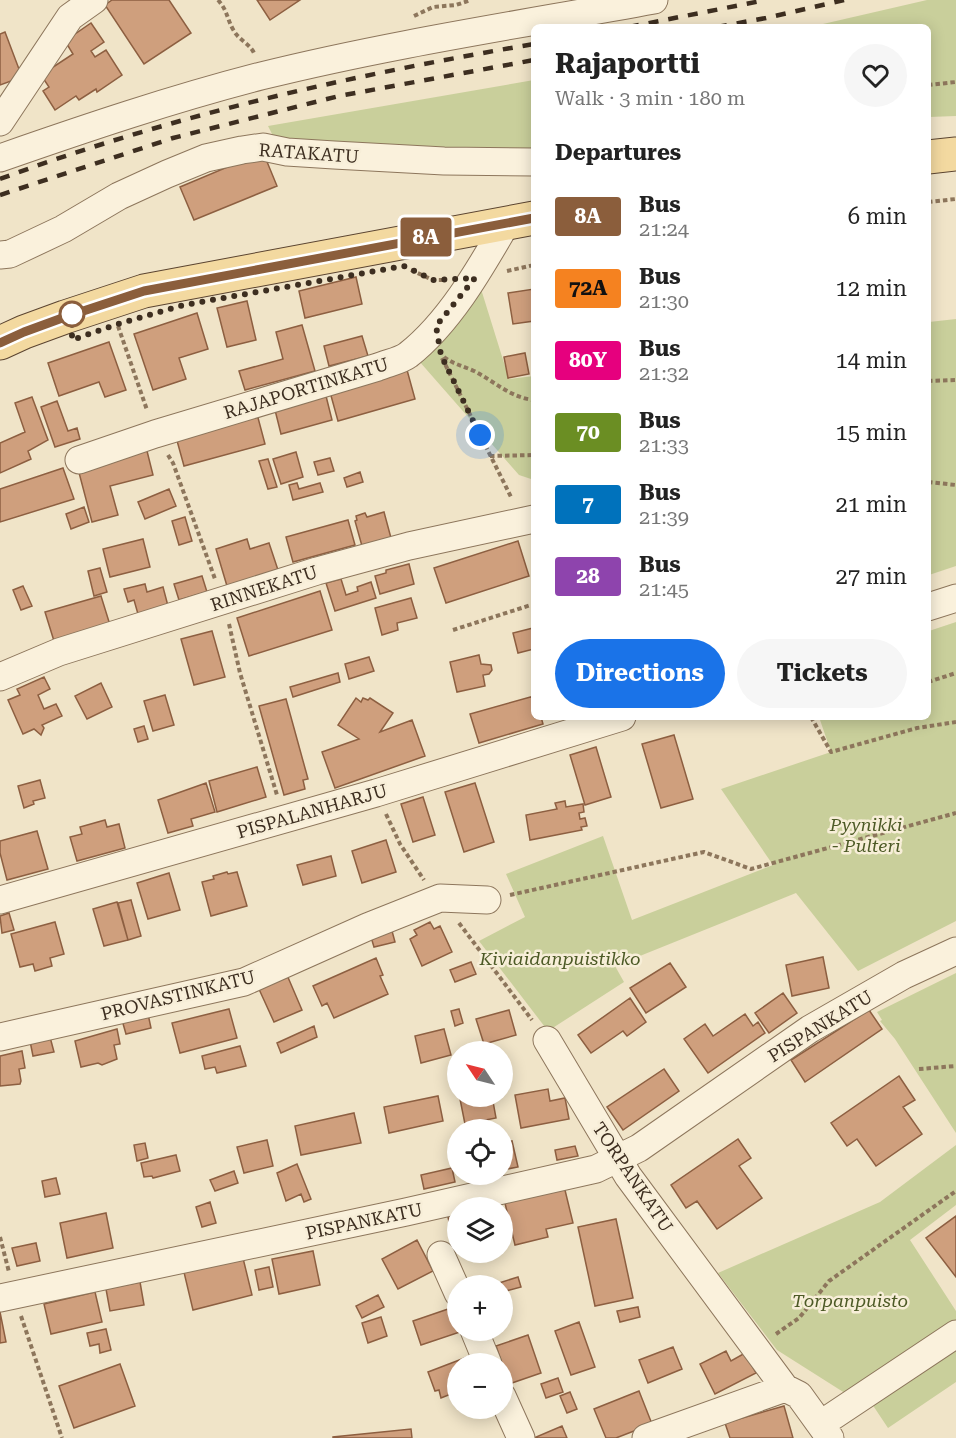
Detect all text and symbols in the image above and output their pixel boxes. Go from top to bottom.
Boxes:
button: heart [844,44,907,107]
text: Rajaportti [555,47,700,80]
text: Walk · 3 min · 180 m [555,86,745,110]
street label: RATAKATU [258,139,360,167]
text: Departures [555,140,681,165]
text: Bus [639,192,681,217]
text: 8A [575,204,601,228]
text: 6 min [848,204,907,229]
text: 21:24 [639,217,689,241]
line badge: 8A [399,218,453,256]
text: 8A [413,225,439,249]
text: Bus [639,264,681,289]
text: 72A [569,276,607,300]
text: 12 min [836,276,907,301]
text: 21:30 [639,289,689,313]
unlabelled marker [59,301,85,327]
text: Bus [639,336,681,361]
text: 80Y [569,348,607,372]
text: 14 min [836,348,907,373]
street label: RAJAPORTINKATU [221,353,391,423]
text: 21:32 [639,361,689,385]
text: Bus [639,408,681,433]
your location [465,420,495,450]
text: 70 [576,420,600,444]
text: 15 min [836,420,907,445]
text: 21:33 [639,433,689,457]
text: Bus [639,480,681,505]
text: 7 [582,492,594,516]
text: 21 min [836,492,907,517]
text: 21:39 [639,505,689,529]
text: Bus [639,552,681,577]
street label: RINNEKATU [208,561,320,615]
text: 28 [576,564,600,588]
text: 27 min [836,564,907,589]
text: 21:45 [639,577,689,601]
button: Directions [555,639,725,708]
button: Tickets [737,639,907,708]
street label: PISPALANHARJU [234,779,390,843]
park label: Pyynikki - Pulteri [829,814,903,856]
park label: Kiviaidanpuistikko [478,948,641,969]
street label: PROVASTINKATU [99,966,257,1024]
street label: PISPANKATU [764,986,876,1066]
north arrow [447,1041,513,1107]
map controls [447,1041,513,1419]
street label: TORPANKATU [588,1118,678,1236]
button: locate [447,1119,513,1185]
button: layers [447,1197,513,1263]
street label: PISPANKATU [304,1198,424,1244]
button: + [447,1275,513,1341]
park label: Torpanpuisto [792,1290,908,1311]
button: − [447,1353,513,1419]

